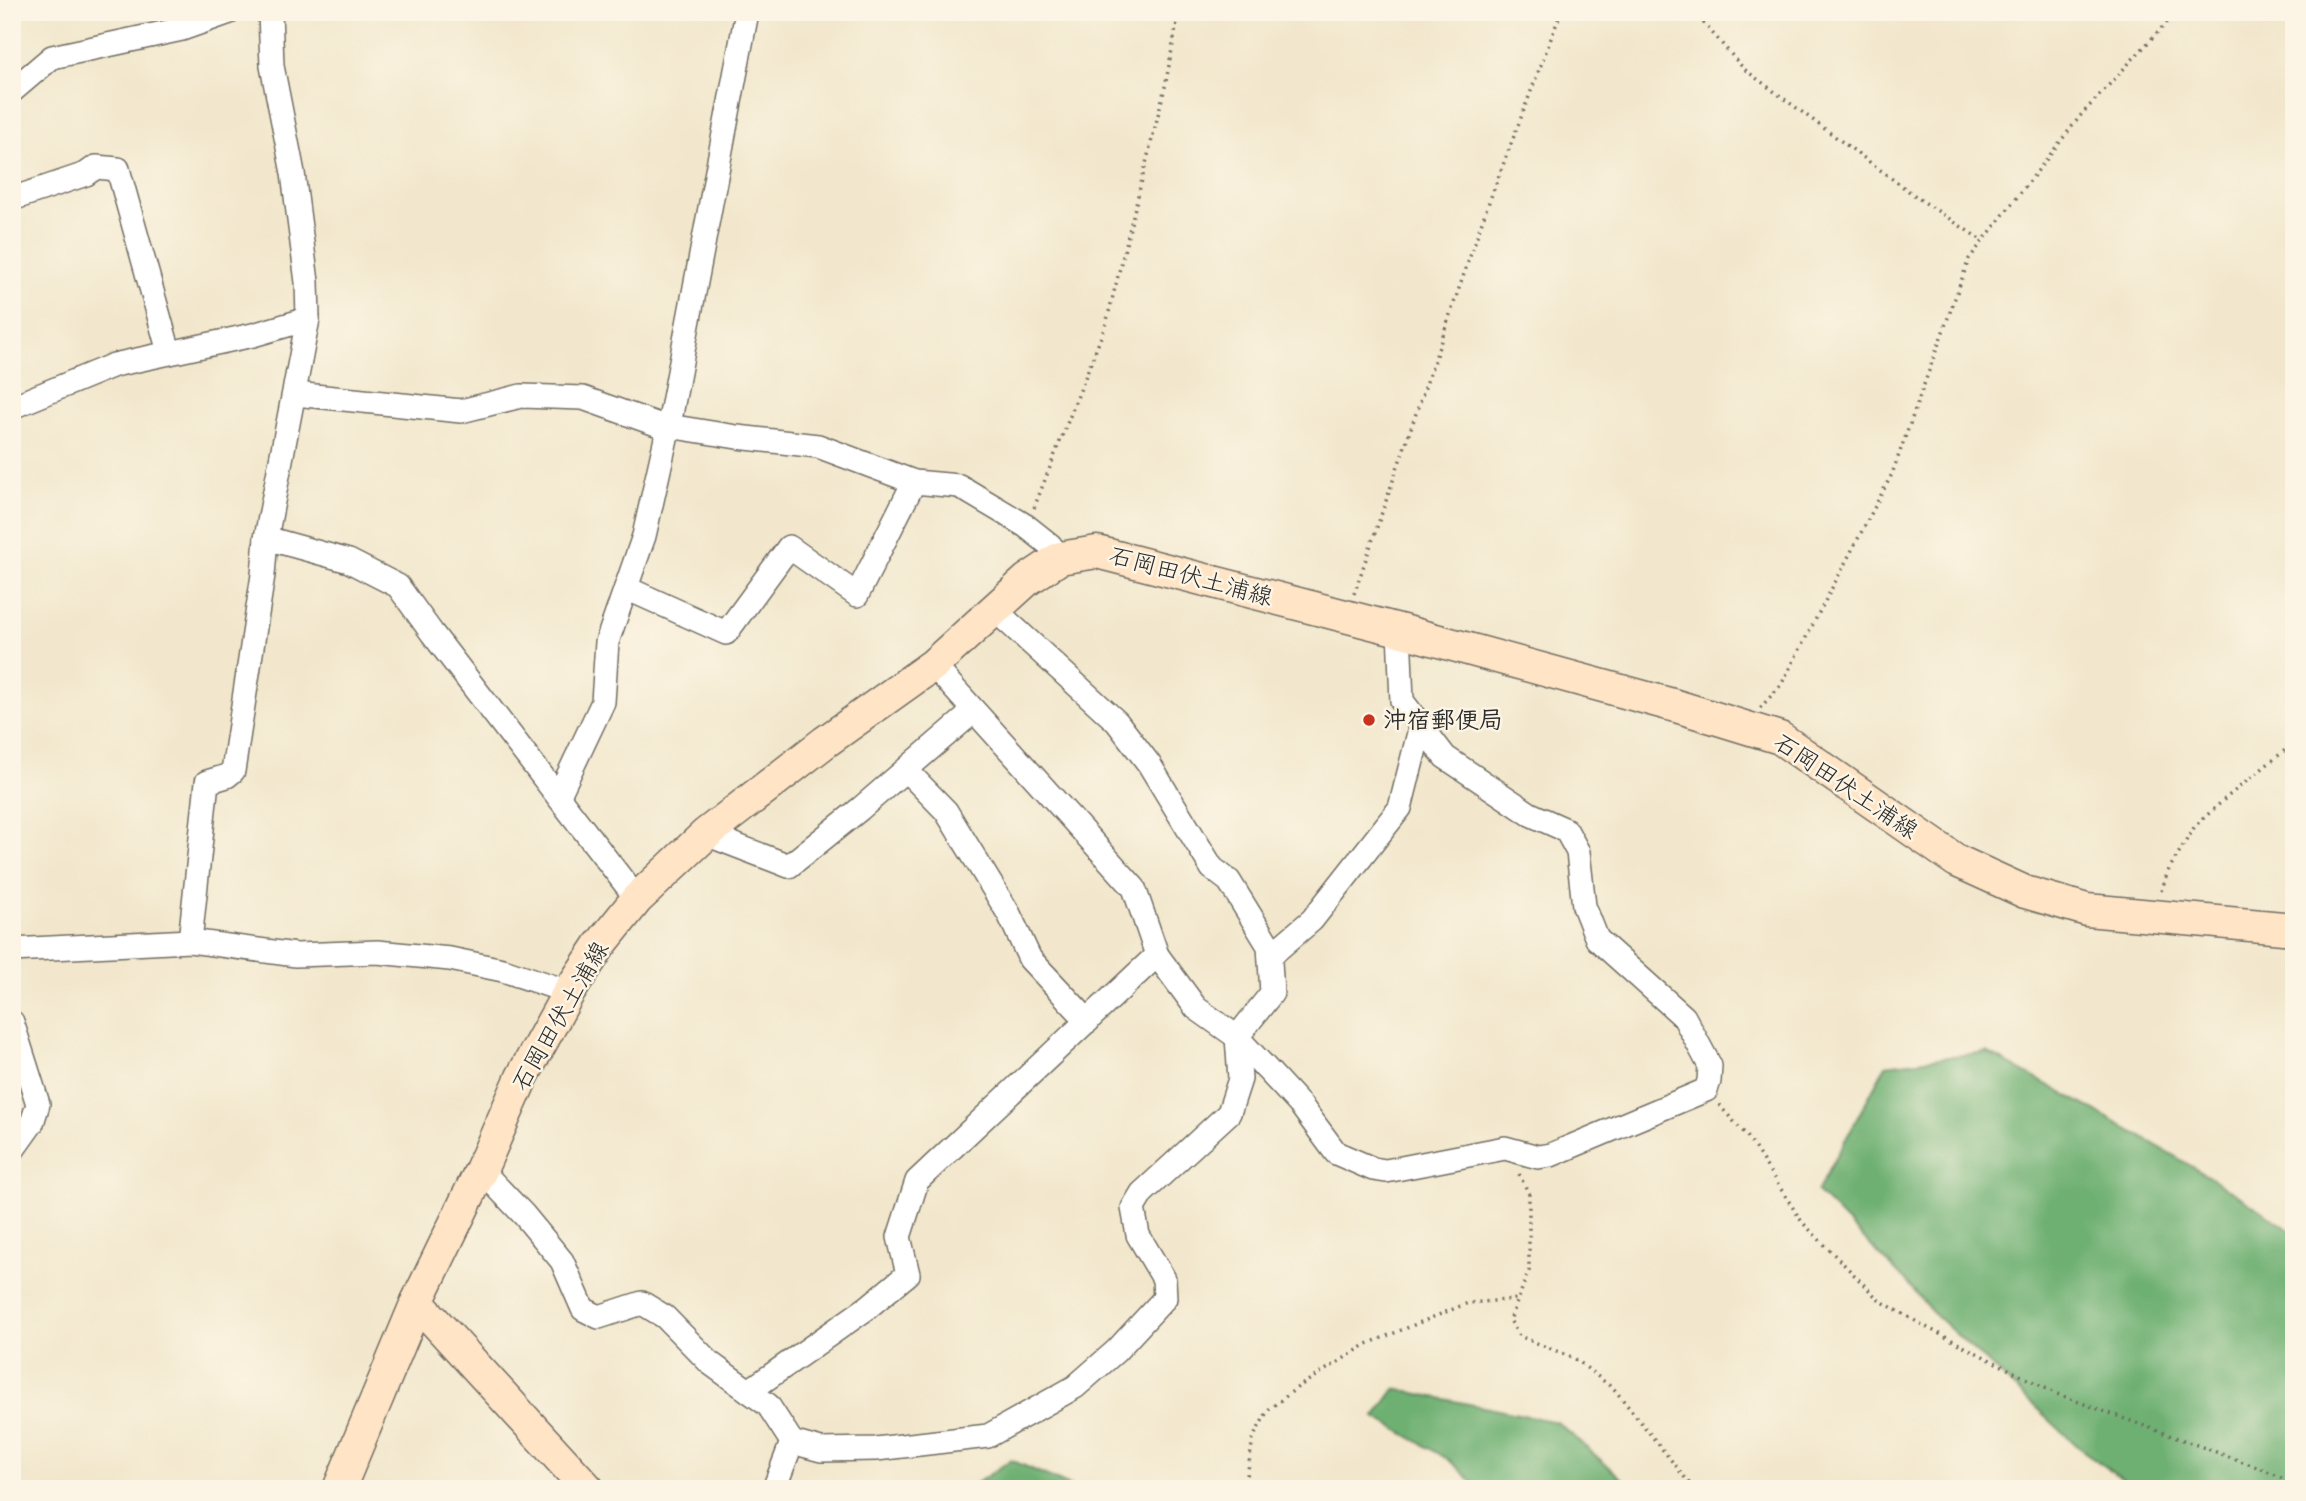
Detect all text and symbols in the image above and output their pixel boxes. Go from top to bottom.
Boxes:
street label: 石岡田伏土浦線 [1104,534,1278,618]
place label: 沖宿郵便局 [1383,699,1503,741]
marker: 沖宿郵便局 [1361,712,1377,728]
street label: 石岡田伏土浦線 [1765,722,1927,850]
street label: 石岡田伏土浦線 [500,933,620,1099]

